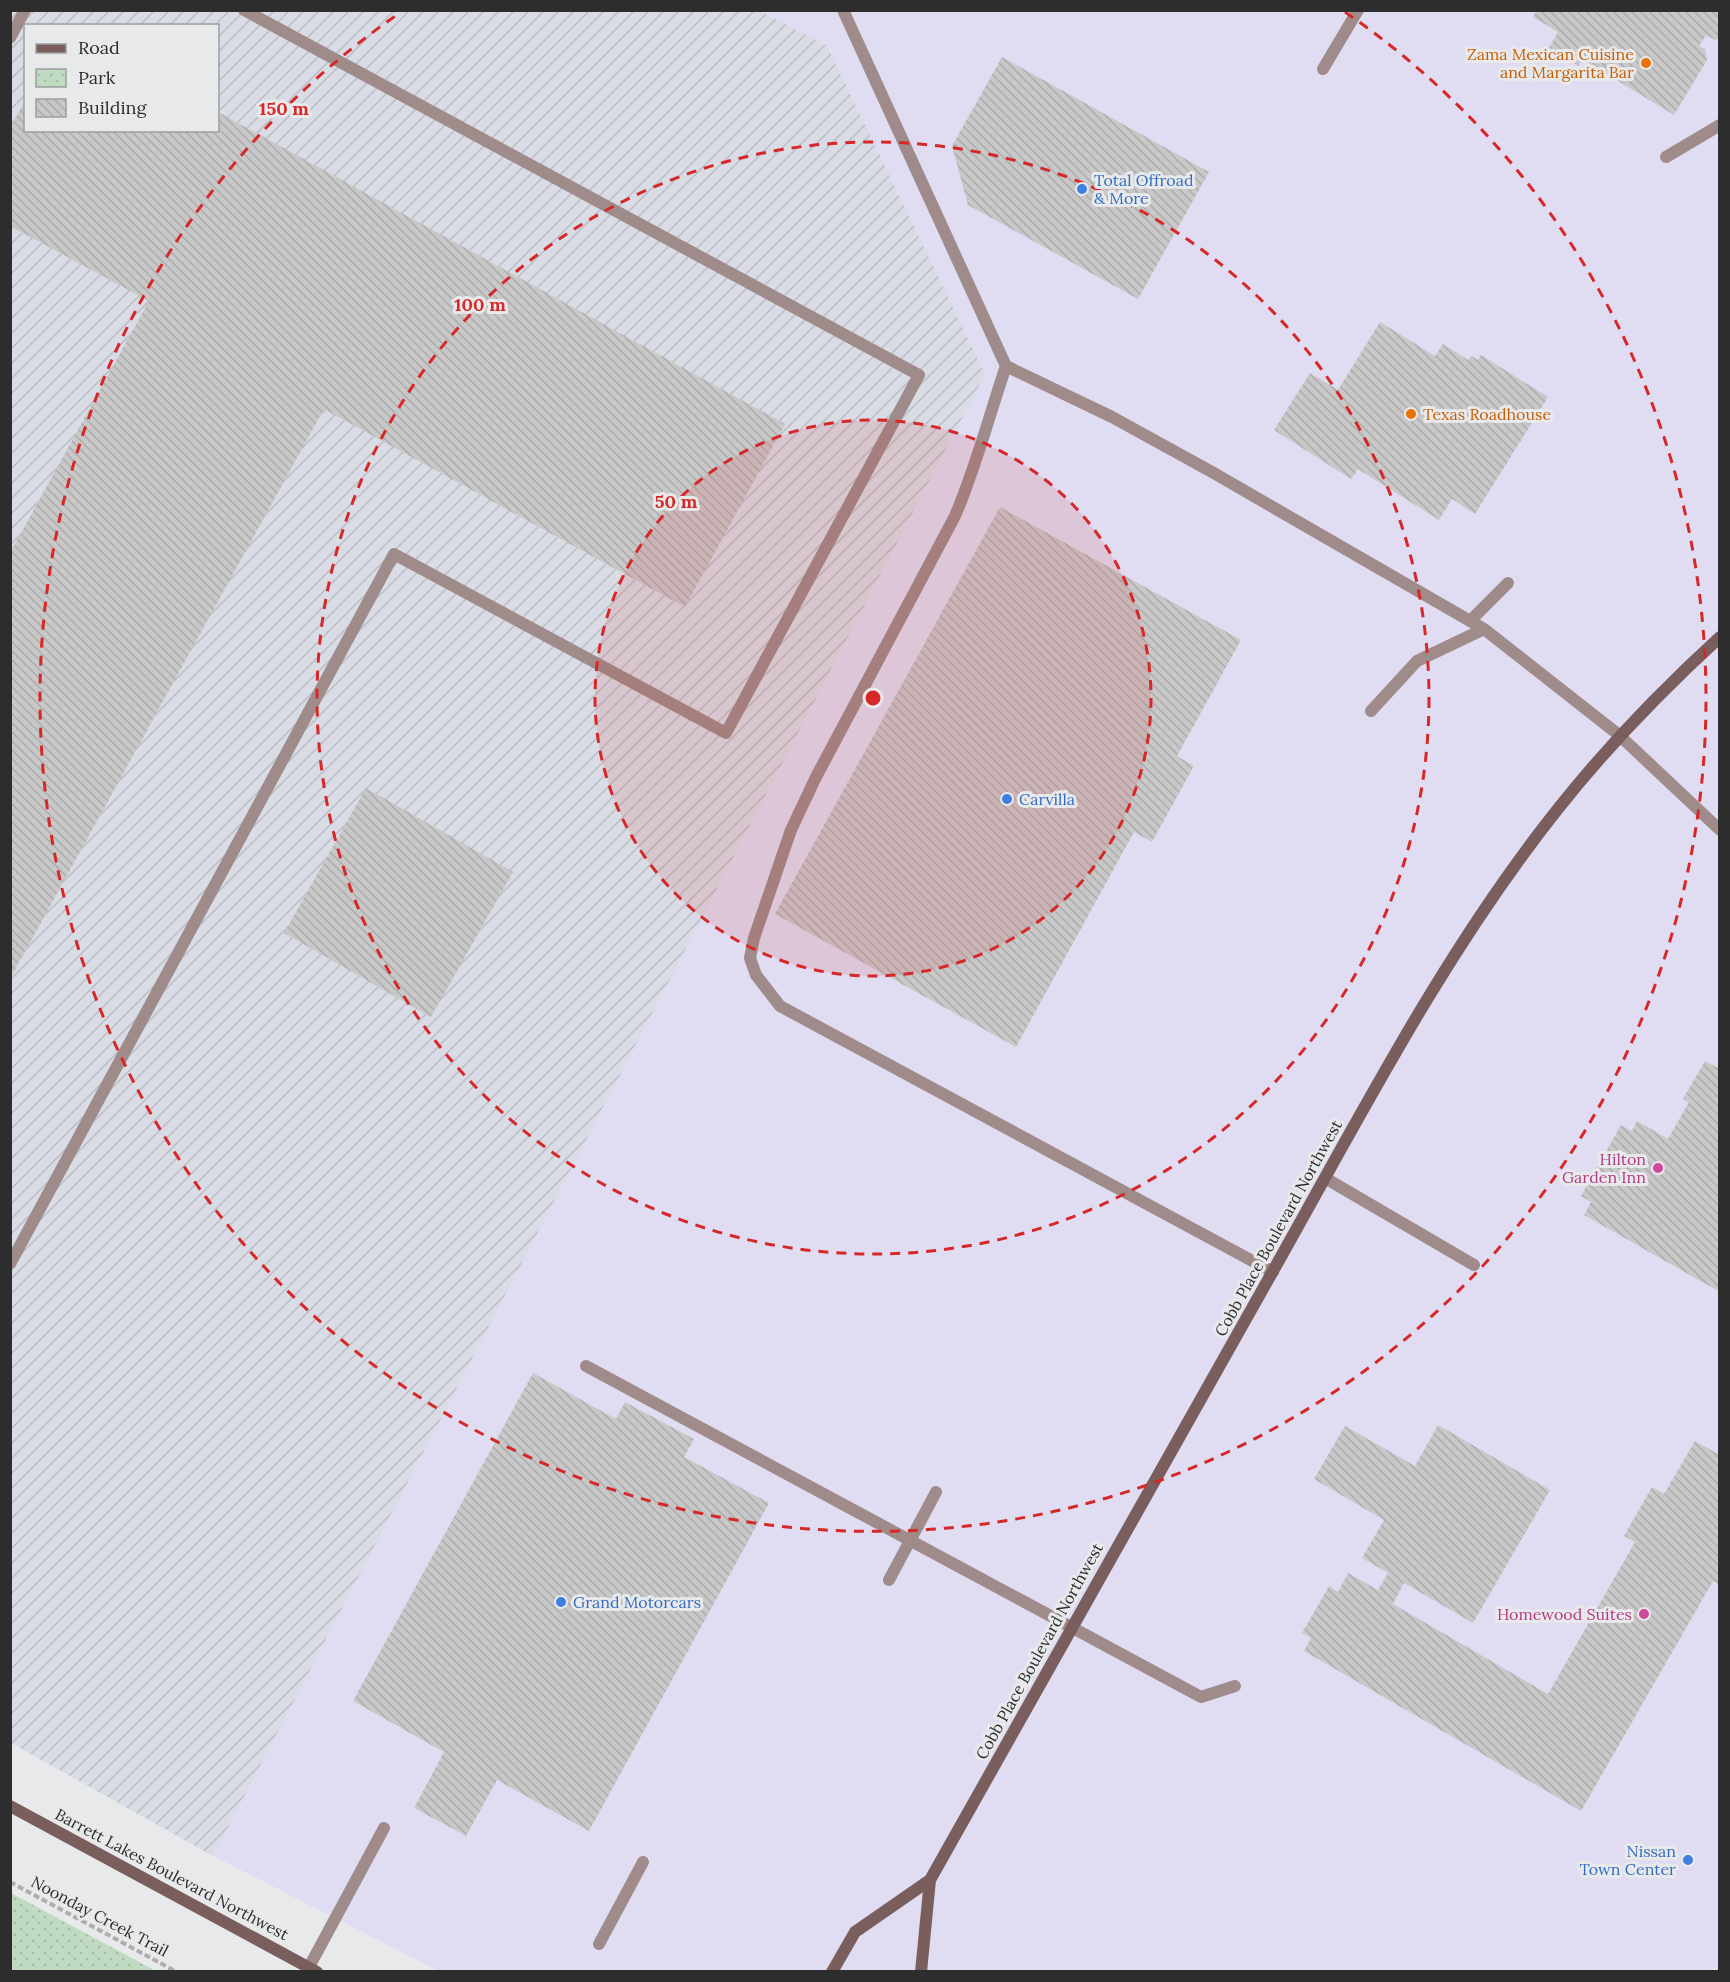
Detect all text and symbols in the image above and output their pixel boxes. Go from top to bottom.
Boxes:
legend [24,24,219,132]
text: Road [78,36,120,59]
place label: Zama Mexican Cuisine and Margarita Bar [1467,44,1634,82]
marker: Zama Mexican Cuisine and Margarita Bar [1639,56,1653,70]
text: Park [78,66,116,89]
text: Building [78,96,148,119]
text: 150 m [259,97,309,120]
place label: Total Offroad & More [1094,170,1194,208]
marker: Total Offroad & More [1075,182,1089,196]
text: 100 m [454,293,506,316]
place label: Texas Roadhouse [1423,404,1551,424]
marker: Texas Roadhouse [1404,407,1418,421]
text: 50 m [655,490,698,513]
centre of rings [863,688,883,708]
place label: Carvilla [1019,789,1075,809]
marker: Carvilla [1000,792,1014,806]
street label: Cobb Place Boulevard Northwest [1210,1116,1346,1340]
place label: Hilton Garden Inn [1562,1149,1646,1187]
marker: Hilton Garden Inn [1651,1161,1665,1175]
street label: Cobb Place Boulevard Northwest [971,1539,1107,1763]
place label: Grand Motorcars [573,1592,701,1612]
marker: Grand Motorcars [554,1595,568,1609]
place label: Homewood Suites [1497,1604,1632,1624]
marker: Homewood Suites [1637,1607,1651,1621]
street label: Barrett Lakes Boulevard Northwest [52,1804,293,1945]
place label: Nissan Town Center [1579,1841,1676,1879]
marker: Nissan Town Center [1681,1853,1695,1867]
street label: Noonday Creek Trail [28,1871,172,1961]

